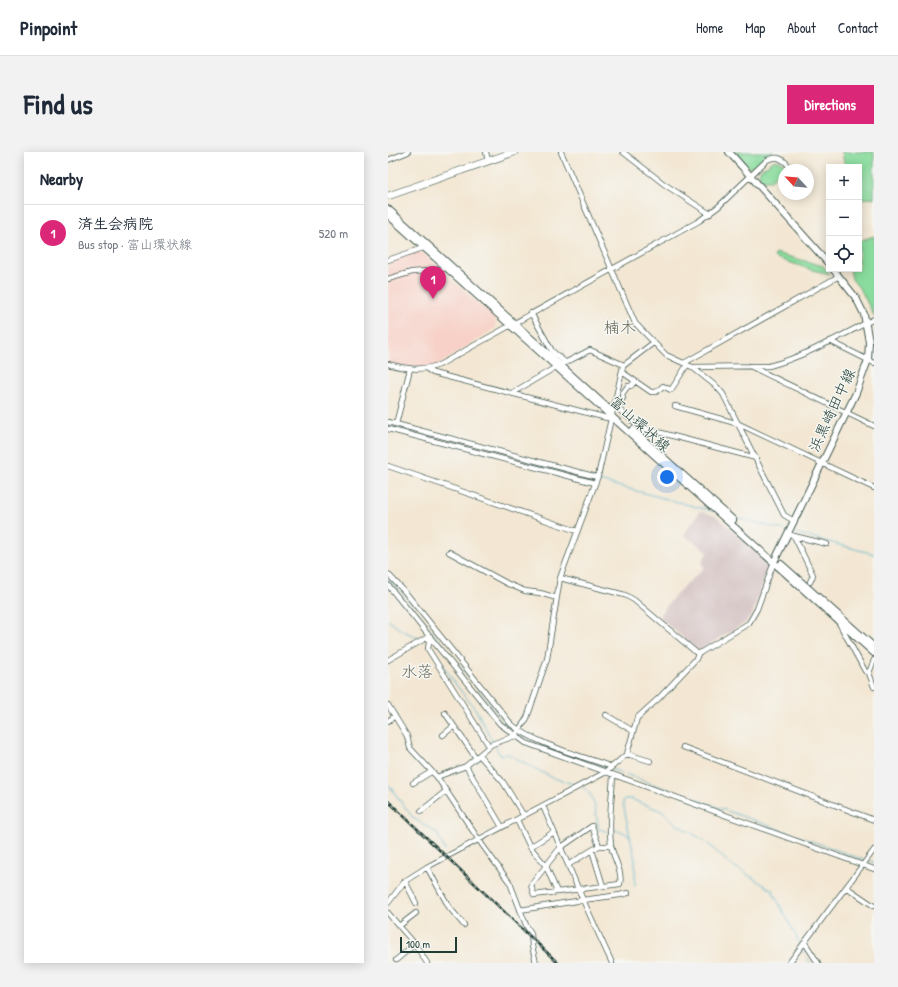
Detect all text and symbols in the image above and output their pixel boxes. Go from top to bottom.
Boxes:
text: Pinpoint [20,15,77,41]
text: Home [696,18,723,37]
text: Map [745,18,765,37]
text: About [787,18,816,37]
text: Contact [838,18,878,37]
text: Find us [24,85,93,123]
button: Directions [787,85,874,124]
north arrow [778,164,814,200]
map controls [826,164,862,272]
button: + [826,164,862,200]
text: Nearby [40,167,83,190]
button: − [826,200,862,236]
text: 済生会病院 [78,213,153,234]
text: 1 [51,224,55,242]
text: 520 m [319,224,348,242]
text: Bus stop · 富山環状線 [78,235,192,253]
button: locate [826,236,862,272]
pin: 1 [420,266,446,299]
district label: 楠木 [604,316,636,338]
street label: 浜黒崎田中線 [803,365,860,455]
street label: 富山環状線 [605,391,675,457]
your location [657,467,677,487]
district label: 水落 [401,660,433,682]
scale bar [400,935,457,954]
text: 100 m [406,937,430,951]

